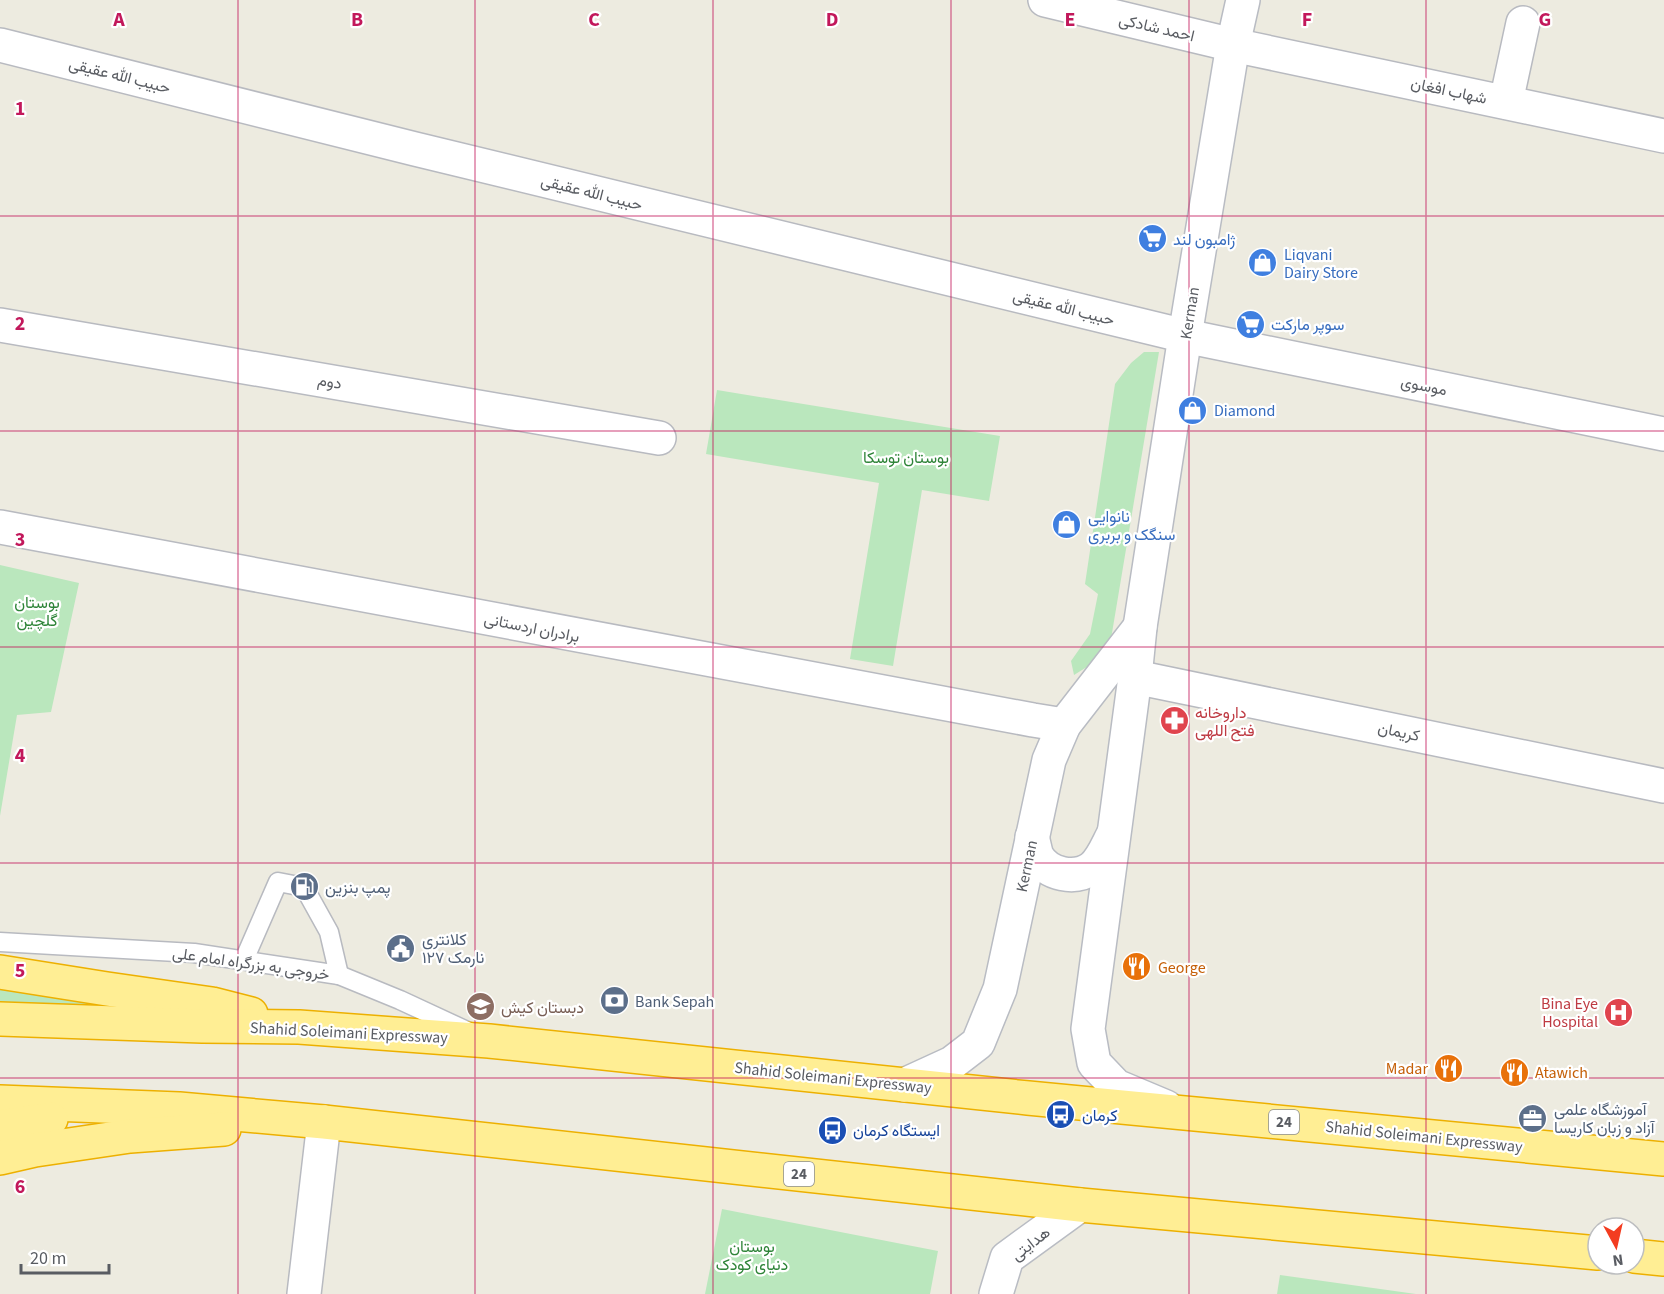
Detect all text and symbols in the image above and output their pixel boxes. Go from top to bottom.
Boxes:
text: A [112,6,125,34]
text: B [351,6,363,34]
text: C [588,6,600,34]
text: D [826,6,838,34]
text: E [1065,6,1075,34]
text: F [1302,6,1312,34]
text: G [1539,6,1551,34]
street label: احمد شادکی [1117,9,1197,47]
street label: حبیب الله عقیقی [67,53,173,99]
street label: شهاب افغان [1409,72,1489,110]
text: 1 [15,95,25,123]
street label: حبیب الله عقیقی [539,170,645,216]
supermarket icon: ژامبون لند [1136,223,1168,255]
place label: ژامبون لند [1173,229,1236,251]
place label: Liqvani Dairy Store [1284,244,1358,284]
shop icon: Liqvani Dairy Store [1247,247,1279,279]
street label: حبیب الله عقیقی [1011,285,1117,331]
street label: Kerman [1175,285,1205,341]
supermarket icon: سوپر مارکت [1234,308,1266,340]
text: 2 [15,310,25,338]
place label: سوپر مارکت [1271,314,1344,336]
street label: دوم [316,369,344,395]
street label: موسوی [1399,371,1449,401]
shop icon: Diamond [1177,394,1209,426]
place label: Diamond [1214,400,1275,422]
park label: بوستان توسکا [863,447,949,469]
place label: نانوایی سنگک و بربری [1088,506,1175,546]
shop icon: نانوایی سنگک و بربری [1051,509,1083,541]
text: 3 [15,526,25,554]
park label: بوستان گلچین [14,592,60,632]
street label: برادران اردستانی [482,608,581,648]
place label: داروخانه فتح اللهی [1195,702,1255,742]
pharmacy icon: داروخانه فتح اللهی [1158,705,1190,737]
street label: کریمان [1376,717,1422,747]
text: 4 [15,742,26,770]
street label: Kerman [1011,838,1043,894]
fuel station icon: پمپ بنزین [288,871,320,903]
place label: پمپ بنزین [325,877,391,899]
place label: کلانتری ۱۲۷ نارمک [422,929,484,969]
public building icon: کلانتری ۱۲۷ نارمک [385,932,417,964]
street label: خروجی به بزرگراه امام علی [171,942,331,986]
restaurant icon: George [1121,951,1153,983]
text: 5 [15,957,25,985]
place label: George [1158,957,1206,979]
bank icon: Bank Sepah [598,985,630,1017]
school or university icon: دبستان کیش [464,991,496,1023]
place label: Bank Sepah [635,991,714,1013]
place label: Bina Eye Hospital [1541,993,1598,1033]
hospital icon: Bina Eye Hospital [1603,996,1635,1028]
place label: دبستان کیش [501,997,584,1019]
street label: Shahid Soleimani Expressway [250,1017,449,1049]
restaurant icon: Madar [1433,1052,1465,1084]
restaurant icon: Atawich [1498,1056,1530,1088]
street label: Shahid Soleimani Expressway [733,1057,933,1099]
place label: Madar [1386,1058,1428,1080]
place label: Atawich [1535,1062,1588,1084]
bus stop icon: کرمان [1045,1099,1077,1131]
place label: آموزشگاه علمی آزاد و زبان کاریسا [1554,1099,1656,1139]
office icon: آموزشگاه علمی آزاد و زبان کاریسا [1517,1102,1549,1134]
place label: کرمان [1082,1105,1118,1127]
road number: 24 [1269,1110,1299,1134]
bus stop icon: ایستگاه کرمان [816,1114,848,1146]
street label: Shahid Soleimani Expressway [1324,1116,1524,1158]
place label: ایستگاه کرمان [853,1120,940,1142]
road number: 24 [784,1162,814,1186]
text: 6 [15,1173,25,1201]
north arrow [1586,1216,1646,1276]
street label: هدایتی [1006,1221,1055,1266]
park label: بوستان دنیای کودک [716,1236,788,1276]
scale bar [21,1237,110,1275]
text: 20 m [30,1246,66,1271]
text: N [1611,1248,1625,1271]

